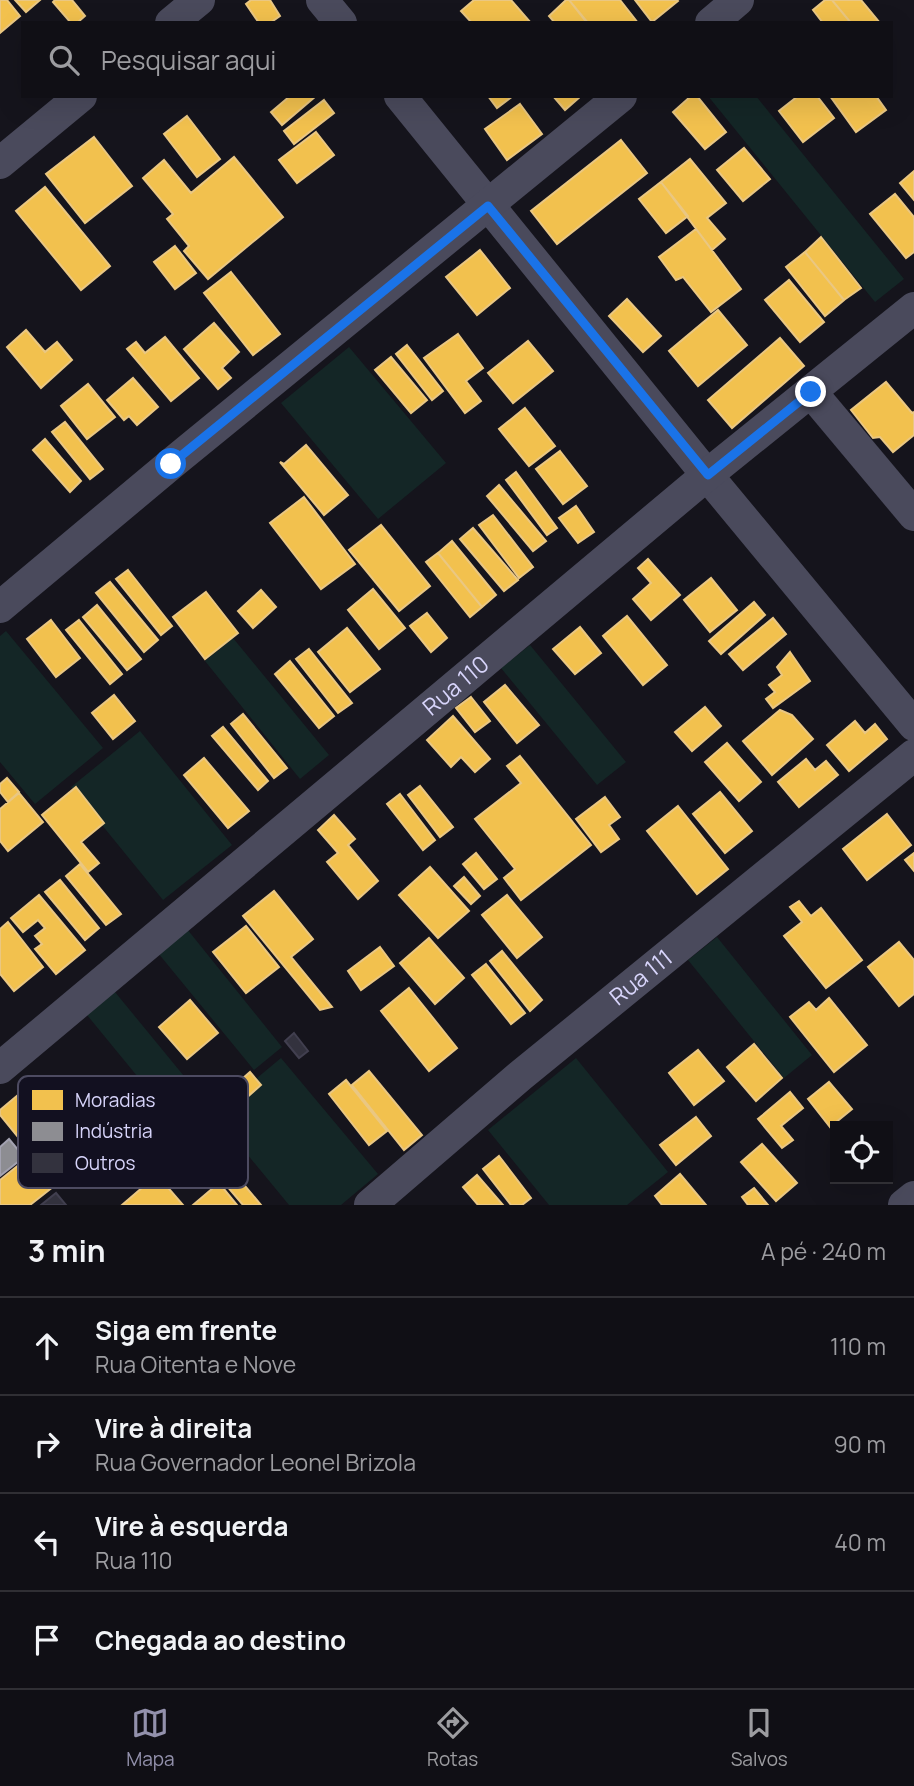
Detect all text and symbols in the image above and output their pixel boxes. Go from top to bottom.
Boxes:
search box [21,21,893,98]
icon: search [45,41,83,79]
text: Pesquisar aqui [101,42,276,78]
route end [795,376,826,407]
route start [155,448,186,479]
street label: Rua 110 [415,648,495,722]
street label: Rua 111 [602,941,679,1012]
legend [18,1076,248,1188]
text: Moradias [75,1087,155,1113]
text: Indústria [75,1118,153,1144]
map controls [830,1121,893,1184]
button: locate [830,1121,893,1184]
text: Outros [75,1150,135,1176]
text: 3 min [28,1230,106,1271]
text: A pé · 240 m [761,1235,886,1267]
text: Siga em frente [95,1312,277,1348]
icon: ahead [28,1327,66,1365]
text: 110 m [830,1330,886,1362]
text: Rua Oitenta e Nove [95,1348,296,1380]
text: Vire à direita [95,1410,252,1446]
icon: right [28,1425,66,1463]
text: 90 m [834,1428,886,1460]
text: Rua Governador Leonel Brizola [95,1446,416,1478]
text: Vire à esquerda [95,1508,288,1544]
icon: left [28,1523,66,1561]
text: 40 m [834,1526,886,1558]
text: Rua 110 [95,1544,173,1576]
icon: arrive [28,1621,66,1659]
text: Chegada ao destino [95,1622,346,1658]
tab: Mapa [126,1704,175,1772]
tab: Rotas [427,1704,478,1772]
tab: Salvos [731,1704,788,1772]

